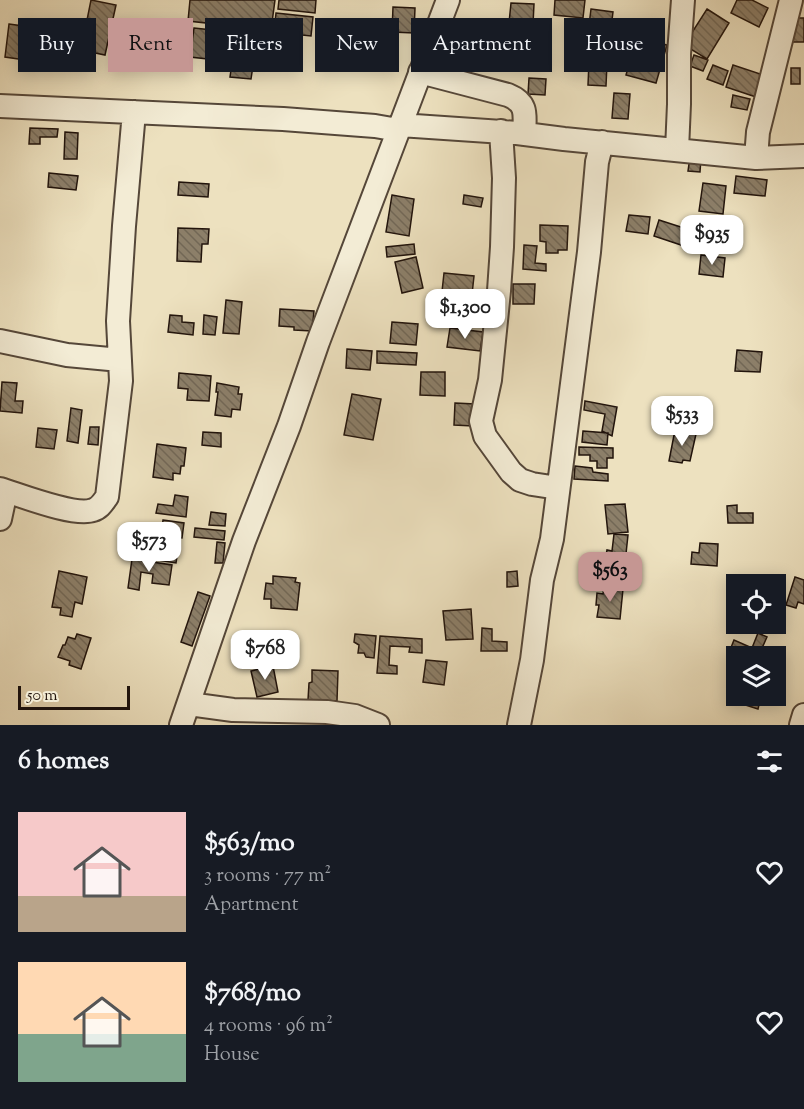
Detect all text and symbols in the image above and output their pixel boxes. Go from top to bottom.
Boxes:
chip: Buy [18,18,96,72]
chip: Rent [108,18,193,72]
chip: Filters [205,18,303,72]
chip: New [315,18,399,72]
chip: Apartment [411,18,552,72]
chip: House [564,18,665,72]
pin: $935 [676,215,748,266]
text: $935 [694,220,730,249]
pin: $1,300 [416,289,514,340]
text: $1,300 [439,294,491,323]
pin: $533 [646,396,718,447]
text: $533 [665,401,699,430]
pin: $573 [113,522,185,573]
text: $573 [131,527,167,556]
pin: $563 [574,552,646,603]
text: $563 [592,557,628,586]
map controls [726,574,786,706]
button: locate [726,574,786,634]
pin: $768 [229,630,301,681]
text: $768 [245,635,285,664]
button: layers [726,646,786,706]
scale bar [18,683,130,710]
text: 50 m [27,685,58,708]
text: 6 homes [18,743,109,780]
icon: filters [753,745,786,778]
text: $563/mo [204,825,295,862]
icon: home [66,836,138,908]
icon: heart [753,856,786,889]
text: 3 rooms · 77 m² [204,862,331,891]
text: Apartment [204,891,299,920]
text: $768/mo [204,975,301,1012]
icon: home [66,986,138,1058]
icon: heart [753,1006,786,1039]
text: 4 rooms · 96 m² [204,1012,333,1041]
text: House [204,1041,259,1070]

